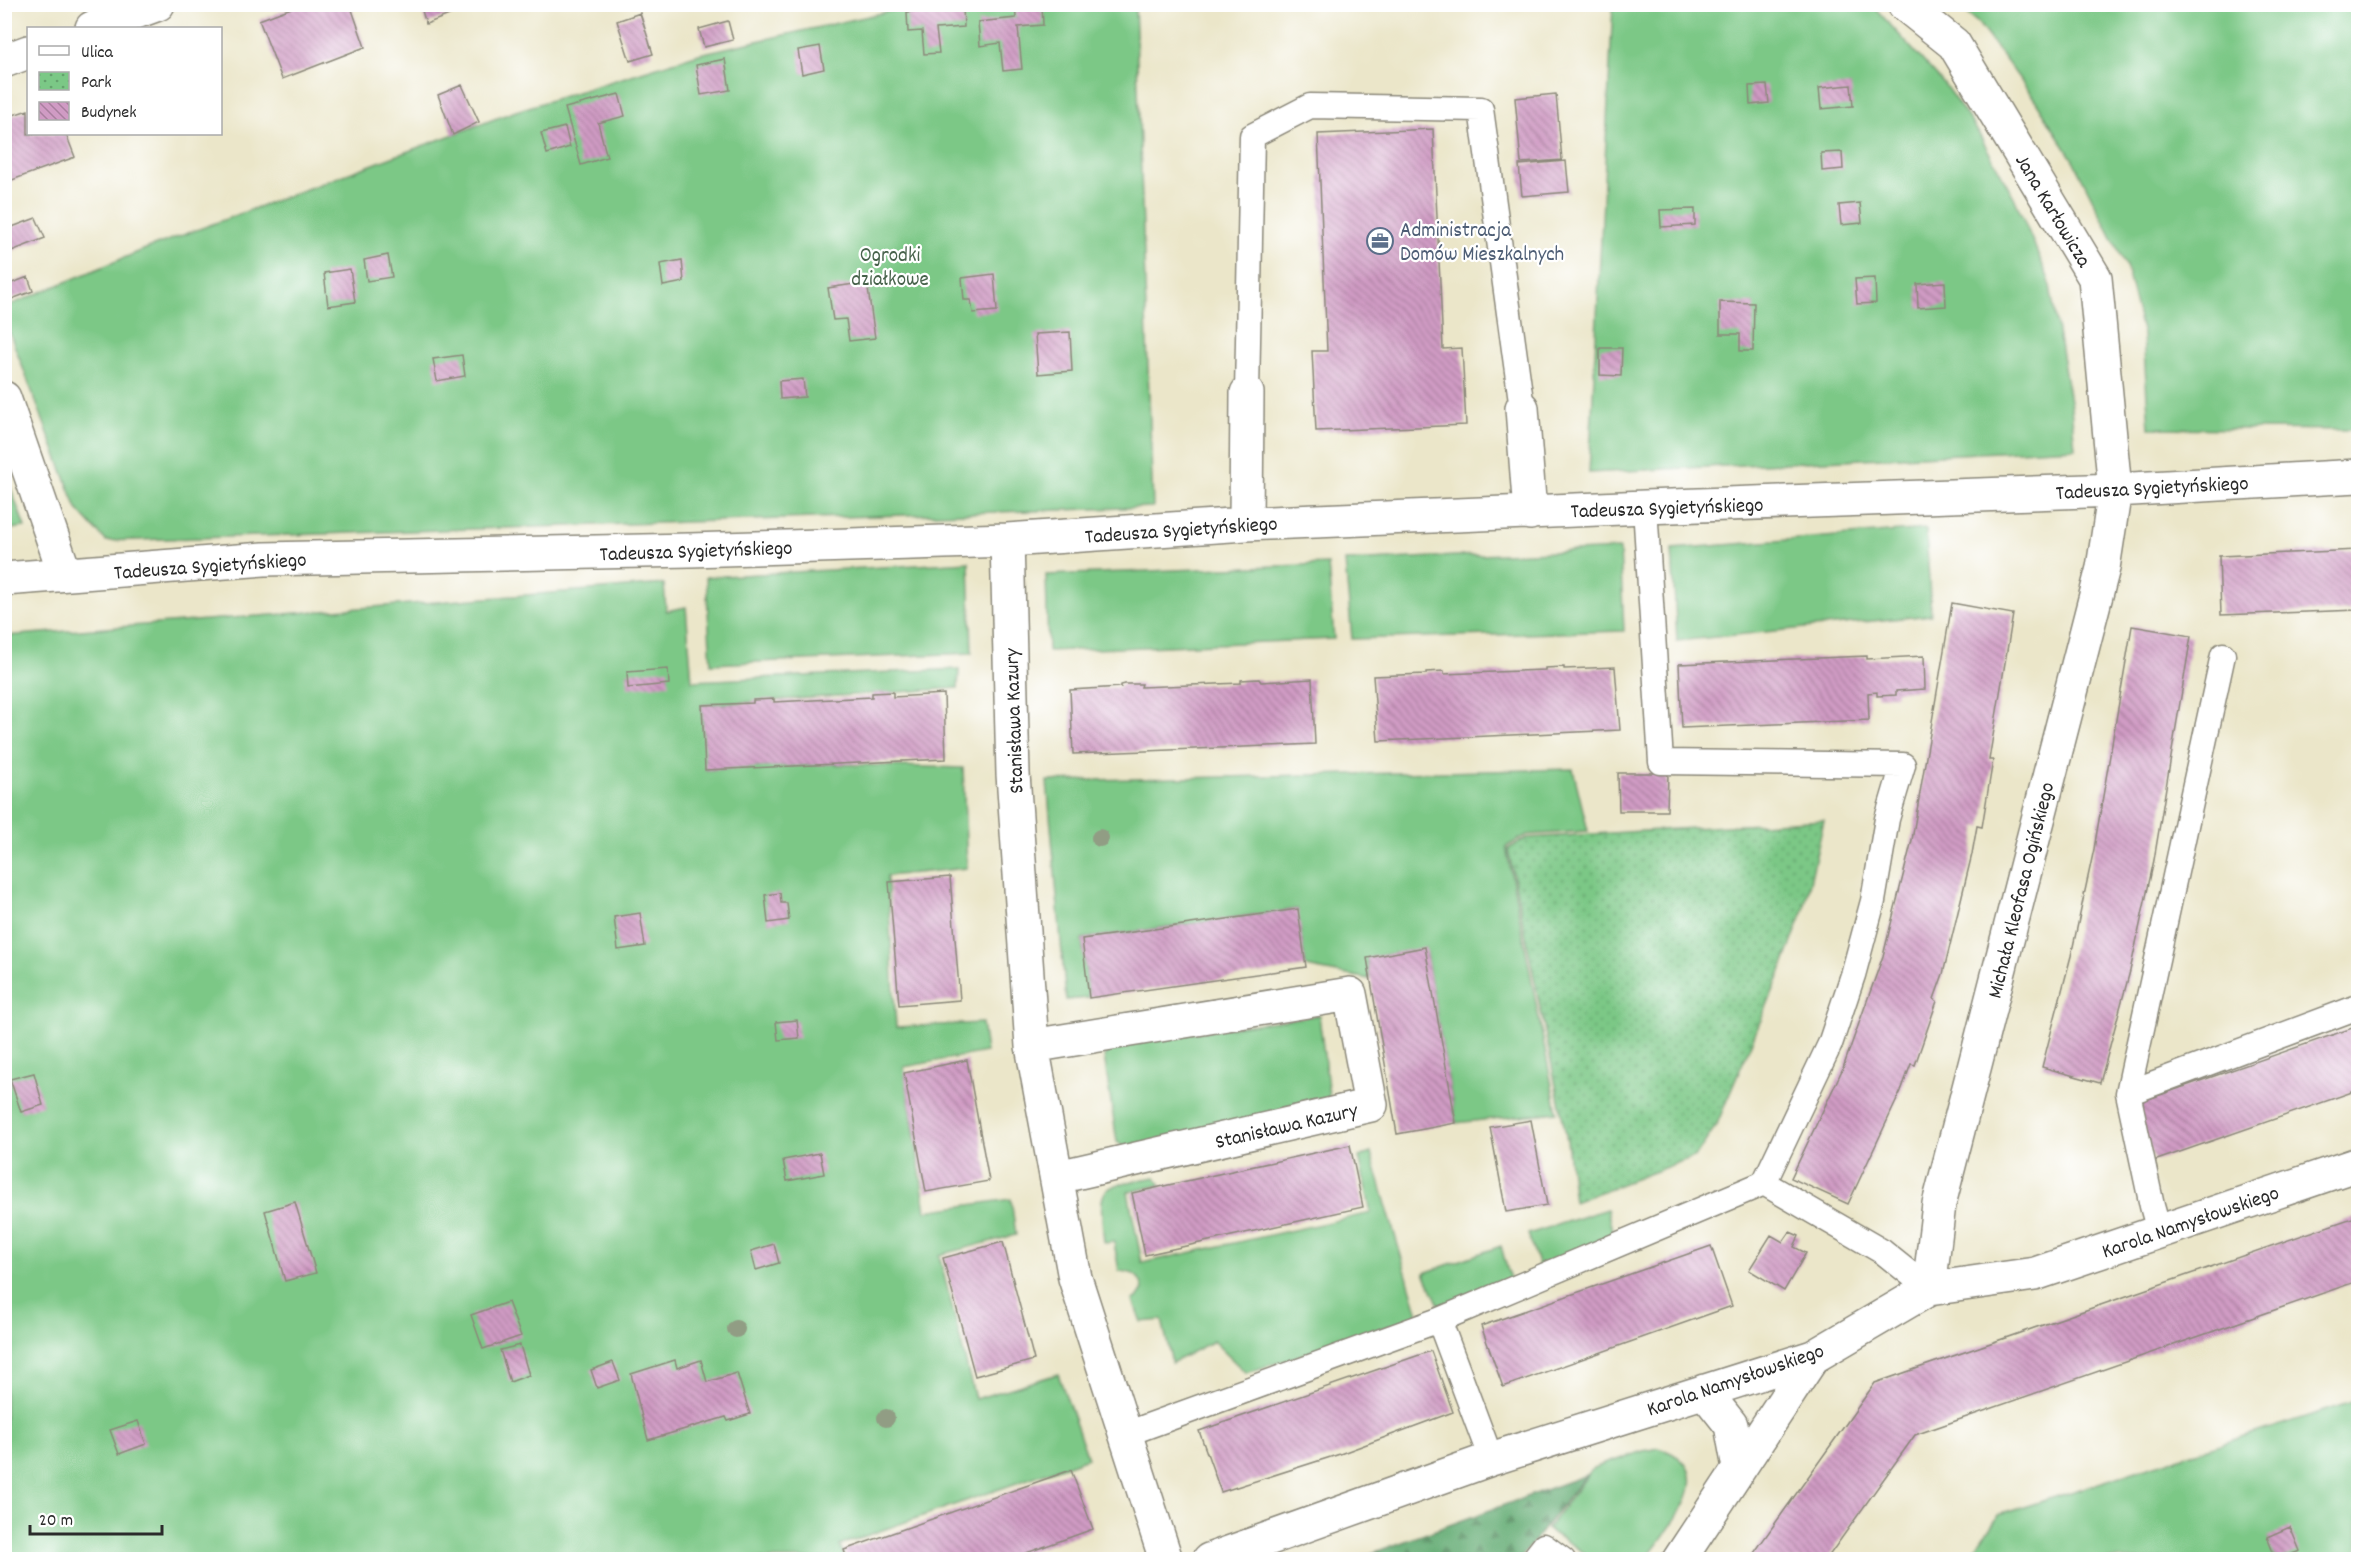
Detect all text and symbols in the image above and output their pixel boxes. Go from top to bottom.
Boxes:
legend [27,27,222,135]
text: Ulica [81,41,113,66]
text: Park [81,71,112,96]
text: Budynek [81,101,137,126]
street label: Jana Karłowicza [2006,149,2098,275]
place label: Administracja Domów Mieszkalnych [1400,217,1564,271]
office icon: Administracja Domów Mieszkalnych [1365,226,1395,256]
park label: Ogrodki działkowe [851,242,929,296]
street label: Tadeusza Sygietyńskiego [2055,470,2249,510]
street label: Tadeusza Sygietyńskiego [1570,492,1764,528]
street label: Tadeusza Sygietyńskiego [1084,510,1278,554]
street label: Tadeusza Sygietyńskiego [599,535,793,571]
street label: Tadeusza Sygietyńskiego [113,546,307,590]
street label: Stanisława Kazury [998,647,1034,794]
street label: Michała Kleofasa Ogińskiego [1982,779,2064,1002]
street label: Stanisława Kazury [1212,1097,1361,1159]
street label: Karola Namysłowskiego [2098,1179,2284,1268]
street label: Karola Namysłowskiego [1643,1337,1829,1426]
scale bar [30,1498,162,1536]
text: 20 m [39,1509,73,1534]

